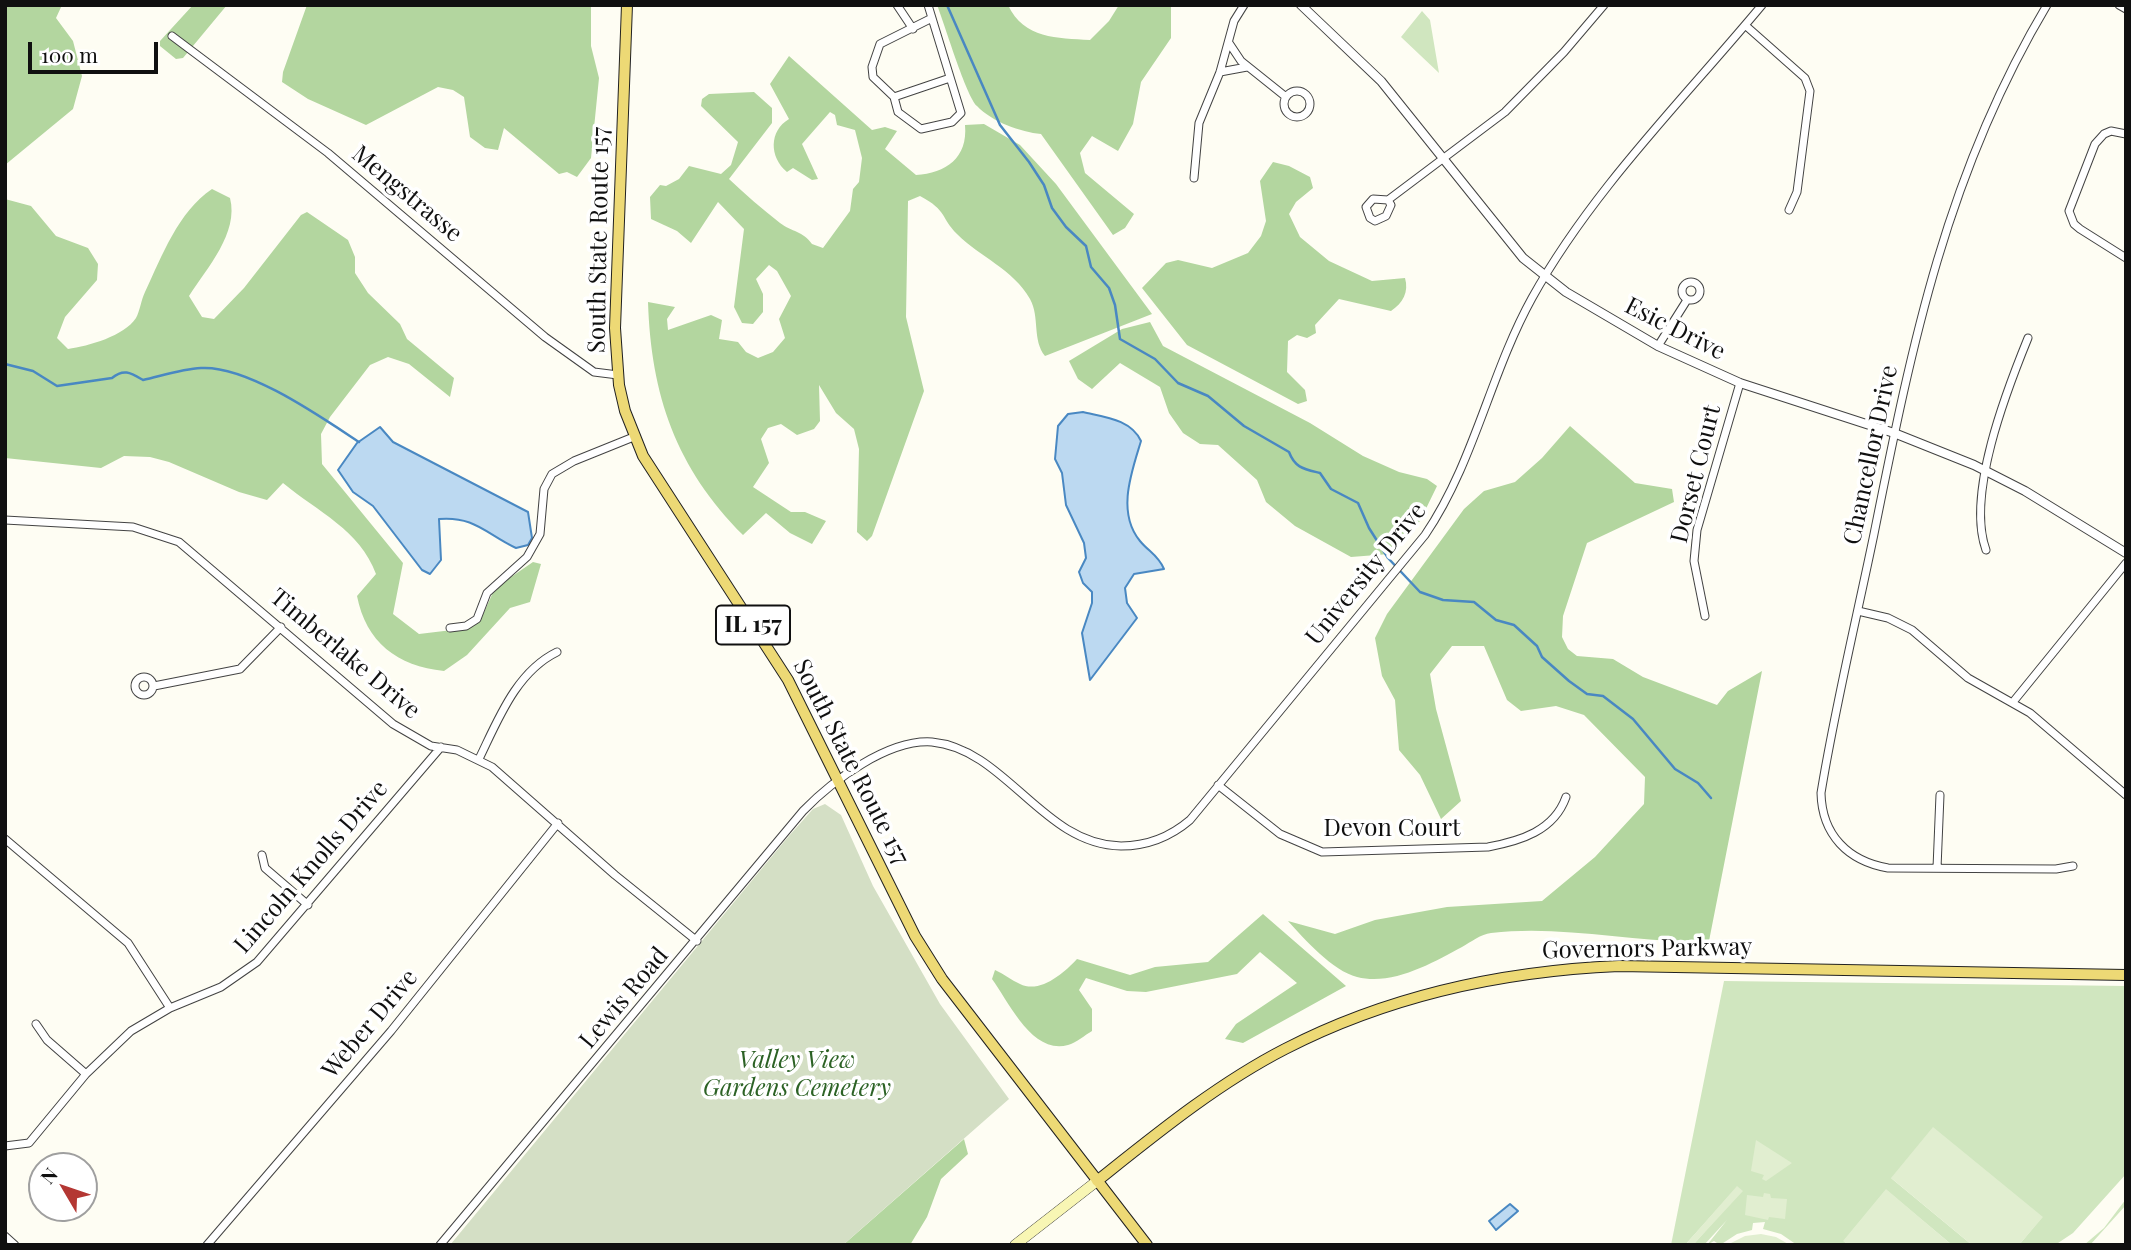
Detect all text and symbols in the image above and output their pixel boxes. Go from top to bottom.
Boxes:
scale bar [32,28,161,72]
text: 100 m [41,40,98,68]
street label: South State Route 157 [583,127,615,353]
street label: Mengstrasse [346,140,468,248]
street label: Esic Drive [1620,291,1730,367]
street label: Chancellor Drive [1838,363,1904,547]
street label: Dorset Court [1665,402,1727,546]
street label: University Drive [1300,497,1432,651]
street label: Timberlake Drive [264,583,426,725]
road number: IL 157 [716,606,790,645]
street label: South State Route 157 [787,655,915,869]
street label: Lincoln Knolls Drive [228,775,394,959]
street label: Devon Court [1323,815,1461,843]
street label: Governors Parkway [1542,933,1752,965]
street label: Lewis Road [573,942,675,1054]
street label: Weber Drive [316,964,424,1084]
park label: Valley View Gardens Cemetery [703,1047,891,1103]
north arrow [28,1152,98,1222]
text: N [34,1162,63,1189]

